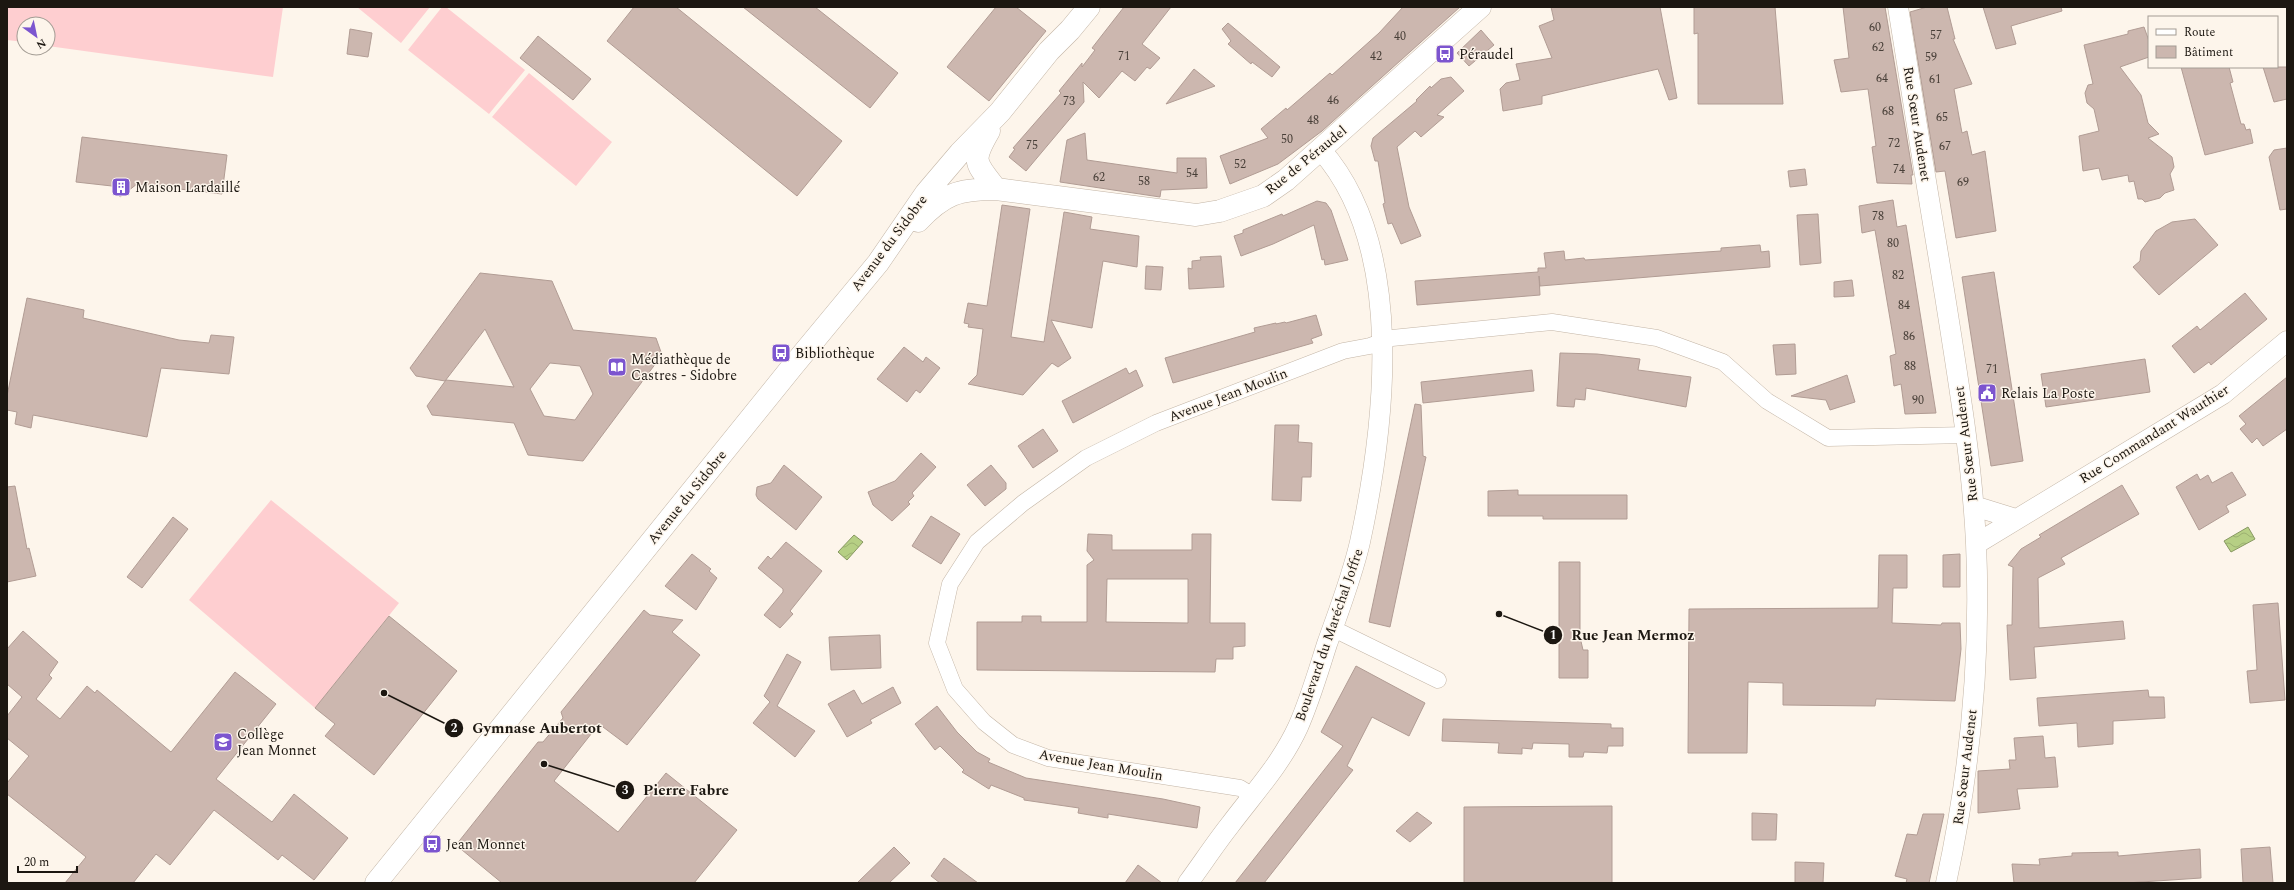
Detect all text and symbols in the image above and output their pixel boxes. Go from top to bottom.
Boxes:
north arrow [16,16,56,56]
legend [2148,16,2278,68]
house number: 60 [1869,18,1881,37]
text: Route [2184,23,2215,42]
house number: 57 [1930,26,1942,45]
house number: 40 [1394,27,1406,46]
text: N [33,34,50,54]
house number: 62 [1872,38,1884,57]
bus stop icon: Péraudel [1434,43,1456,65]
text: Bâtiment [2184,43,2233,62]
place label: Péraudel [1459,44,1514,65]
house number: 71 [1118,47,1130,66]
house number: 42 [1370,47,1382,66]
house number: 59 [1925,48,1937,67]
street label: Rue Sœur Audenet [1898,65,1936,183]
house number: 64 [1876,69,1888,88]
house number: 61 [1929,70,1941,89]
house number: 46 [1327,91,1339,110]
house number: 73 [1063,92,1075,111]
house number: 68 [1882,102,1894,121]
house number: 65 [1936,108,1948,127]
house number: 48 [1307,111,1319,130]
street label: Rue de Péraudel [1261,120,1351,200]
house number: 50 [1281,130,1293,149]
house number: 72 [1888,134,1900,153]
house number: 75 [1026,136,1038,155]
house number: 67 [1939,137,1951,156]
house number: 52 [1234,155,1246,174]
house number: 74 [1893,160,1905,179]
house number: 54 [1186,164,1198,183]
house number: 62 [1093,168,1105,187]
house number: 58 [1138,172,1150,191]
house number: 69 [1957,173,1969,192]
building icon: Maison Lardaillé [110,176,132,198]
place label: Maison Lardaillé [135,177,240,198]
street label: Avenue du Sidobre [846,190,932,296]
house number: 78 [1872,207,1884,226]
house number: 80 [1887,234,1899,253]
house number: 82 [1892,266,1904,285]
house number: 84 [1898,296,1910,315]
house number: 86 [1903,327,1915,346]
bus stop icon: Bibliothèque [770,342,792,364]
place label: Bibliothèque [795,343,875,364]
place label: Médiathèque de Castres - Sidobre [631,349,737,386]
library icon: Médiathèque de Castres - Sidobre [606,356,628,378]
house number: 88 [1904,357,1916,376]
house number: 71 [1986,360,1998,379]
street label: Avenue Jean Moulin [1166,363,1290,427]
street label: Rue Commandant Wauthier [2075,379,2233,489]
public building icon: Relais La Poste [1976,382,1998,404]
place label: Relais La Poste [2001,383,2095,404]
street label: Rue Sœur Audenet [1948,385,1984,503]
house number: 90 [1912,391,1924,410]
street label: Avenue du Sidobre [642,445,732,549]
street label: Boulevard du Maréchal Joffre [1289,545,1369,724]
callout: Rue Jean Mermoz [1543,621,1703,648]
text: Rue Jean Mermoz [1571,624,1695,647]
text: 1 [1550,626,1556,645]
street label: Rue Sœur Audenet [1947,708,1983,826]
callout: Gymnase Aubertot [444,715,610,742]
text: Gymnase Aubertot [472,717,602,740]
text: 2 [451,719,458,738]
place label: Collège Jean Monnet [237,724,317,761]
school or university icon: Collège Jean Monnet [212,731,234,753]
street label: Avenue Jean Moulin [1037,744,1165,786]
callout: Pierre Fabre [615,777,737,804]
text: Pierre Fabre [643,779,729,802]
text: 3 [622,781,629,800]
bus stop icon: Jean Monnet [421,833,443,855]
place label: Jean Monnet [446,834,526,855]
scale bar [18,848,77,874]
text: 20 m [24,853,49,872]

